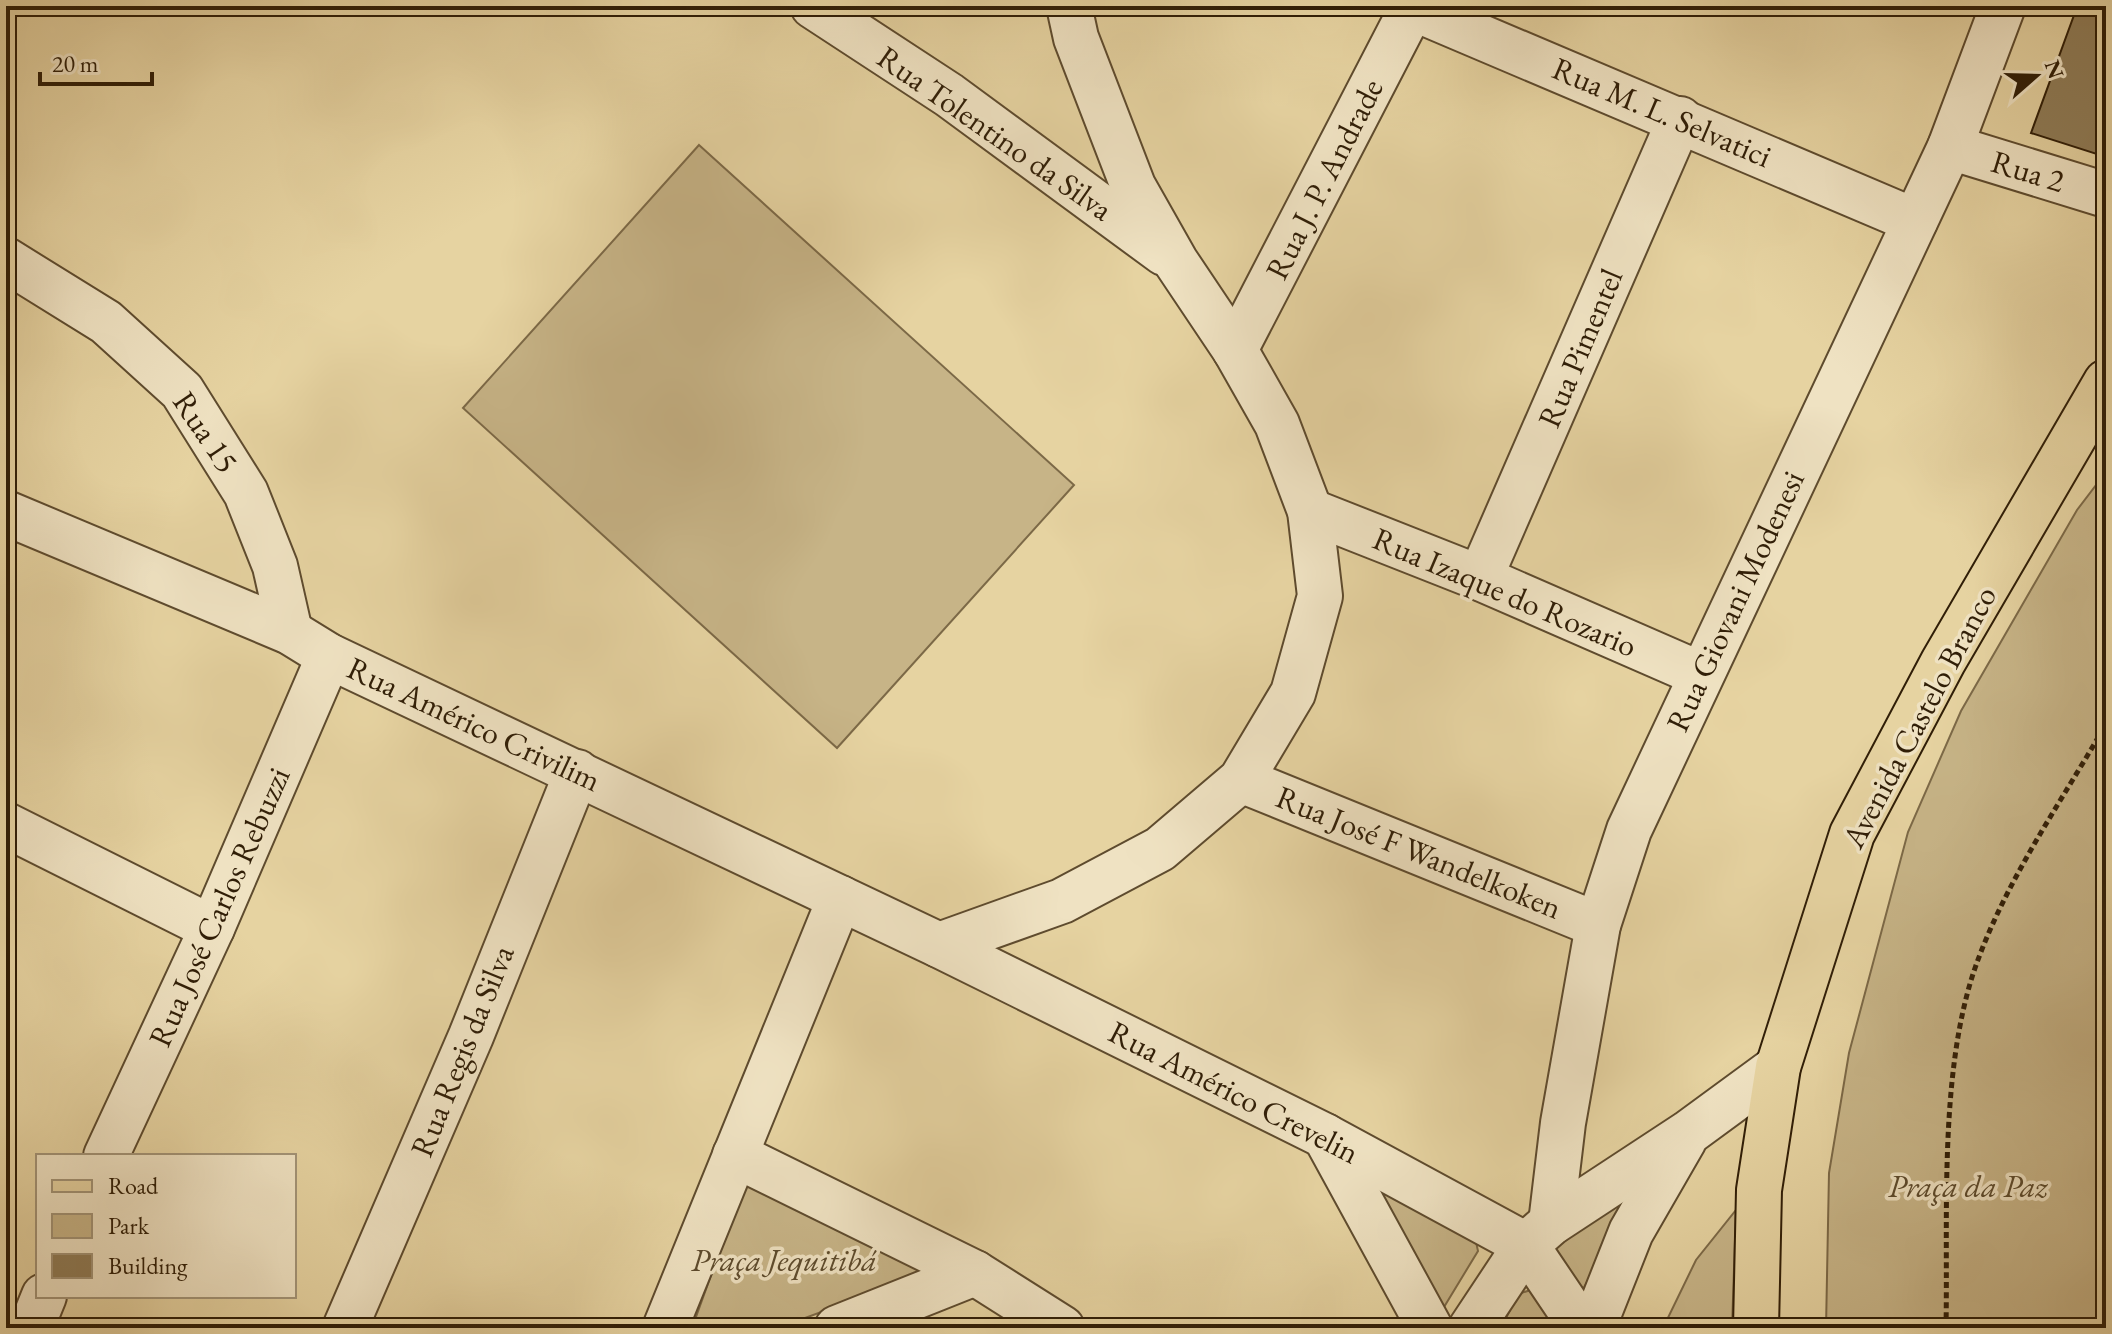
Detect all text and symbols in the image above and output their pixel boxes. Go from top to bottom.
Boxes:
scale bar [40,36,152,86]
street label: Rua Tolentino da Silva [869,36,1121,230]
north arrow [1996,36,2076,116]
street label: Rua M. L. Selvatici [1546,47,1778,177]
text: 20 m [52,48,99,79]
text: N [2038,56,2071,83]
street label: Rua J. P. Andrade [1255,72,1393,286]
street label: Rua 2 [1986,140,2070,202]
street label: Rua Pimentel [1528,262,1632,434]
street label: Rua 15 [164,383,248,481]
street label: Rua Giovani Modenesi [1656,464,1814,738]
street label: Rua Izaque do Rozario [1367,517,1643,667]
street label: Avenida Castelo Branco [1832,579,2006,856]
street label: Rua Américo Crivilim [340,647,608,801]
street label: Rua José Carlos Rebuzzi [138,760,300,1053]
street label: Rua José F Wandelkoken [1270,776,1568,929]
street label: Rua Regis da Silva [400,939,524,1163]
street label: Rua Américo Crevelin [1102,1011,1366,1173]
legend [36,1154,296,1298]
park label: Praça da Paz [1888,1165,2049,1207]
text: Road [108,1170,159,1201]
text: Park [108,1210,150,1241]
park label: Praça Jequitibá [691,1239,877,1281]
text: Building [108,1250,188,1281]

